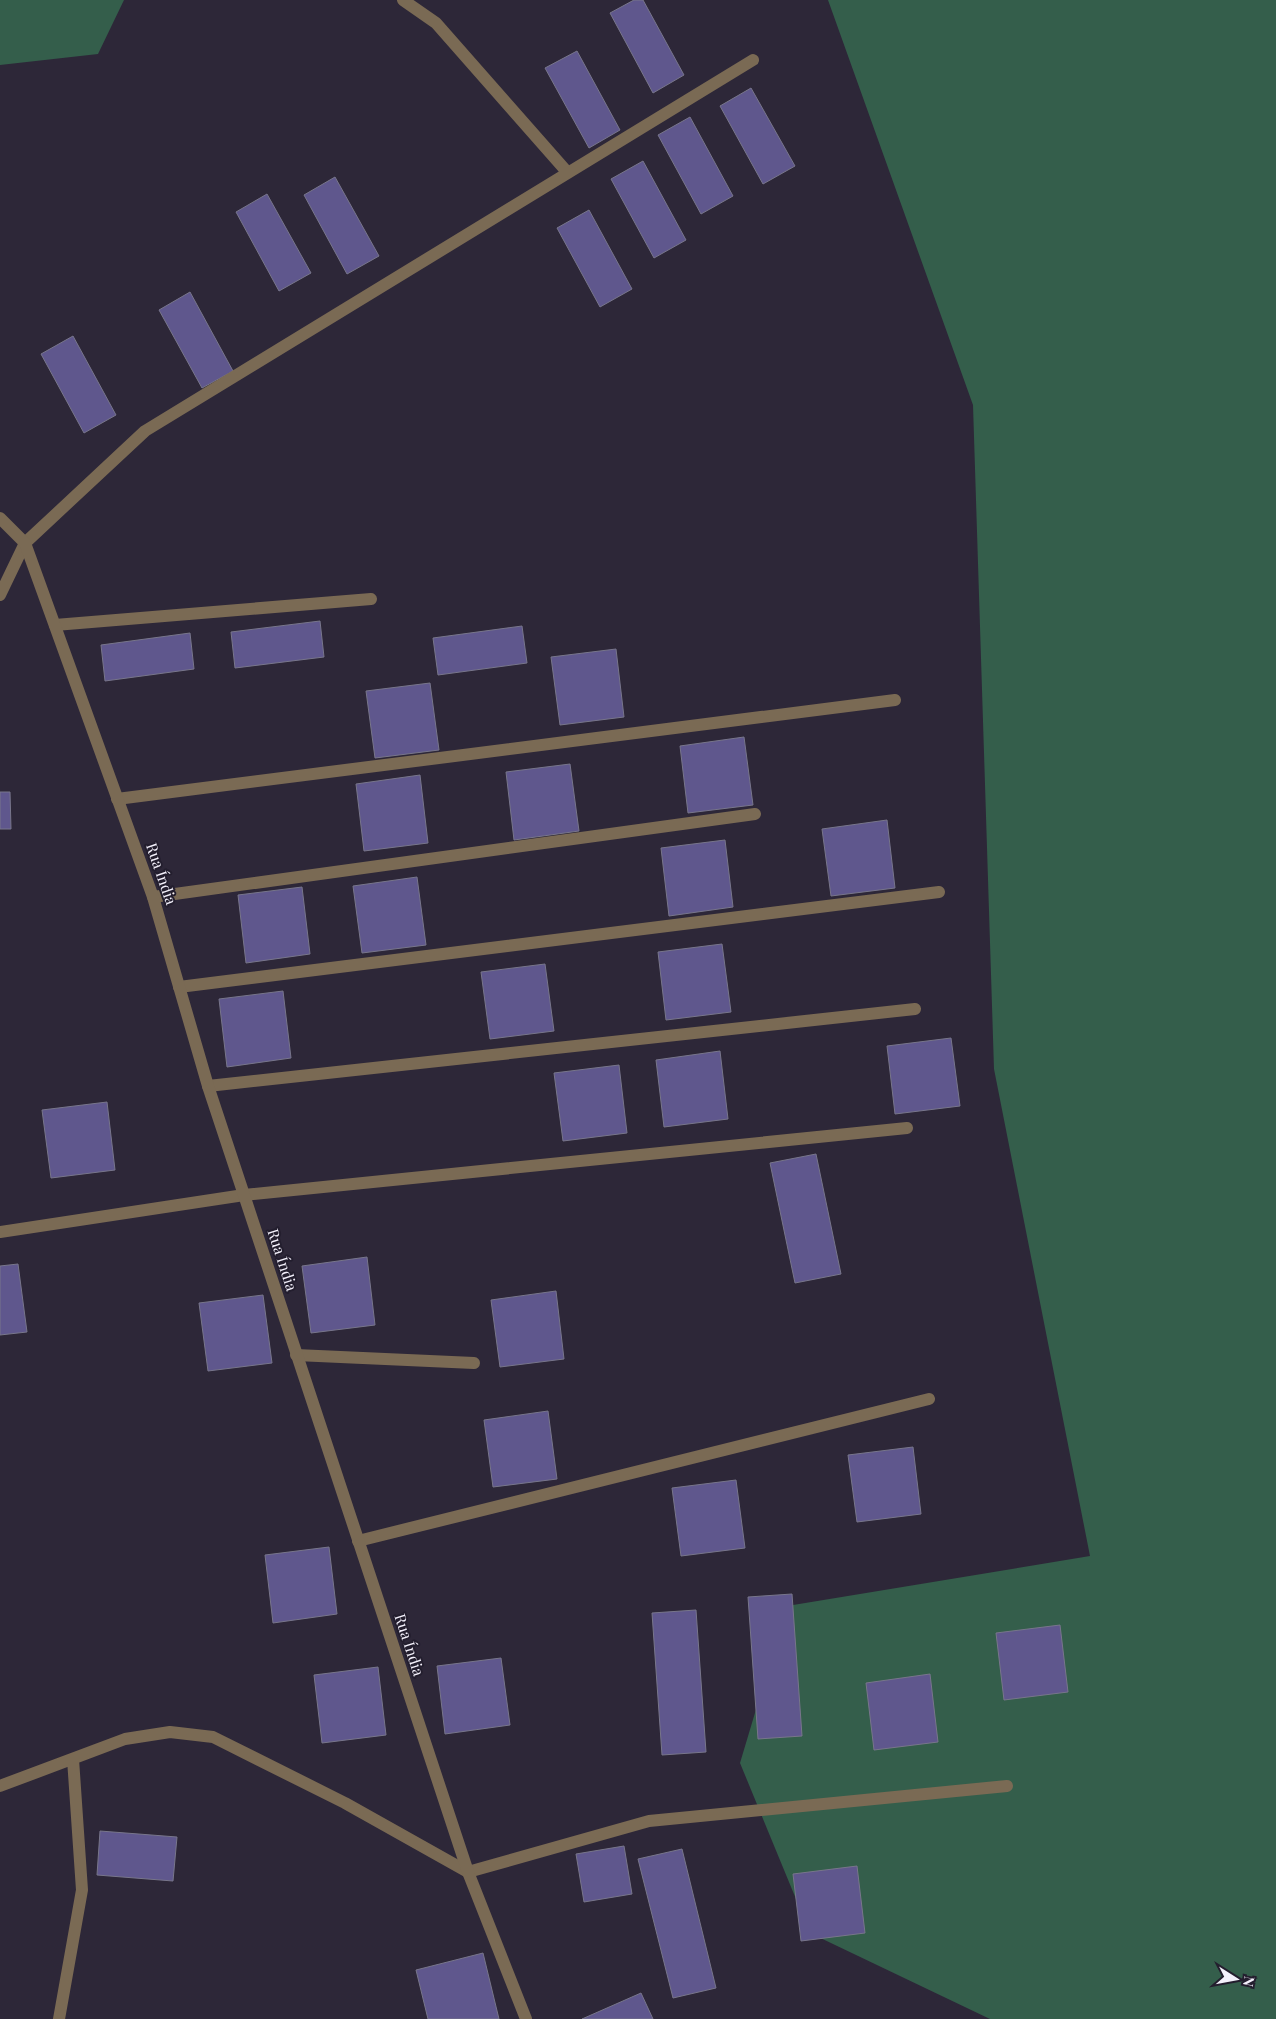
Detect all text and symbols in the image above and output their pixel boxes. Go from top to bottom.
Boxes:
street label: Rua Índia [142,840,182,908]
street label: Rua Índia [264,1226,303,1294]
street label: Rua Índia [391,1611,430,1679]
north arrow [1211,1954,1261,2004]
text: N [1239,1975,1260,1988]

